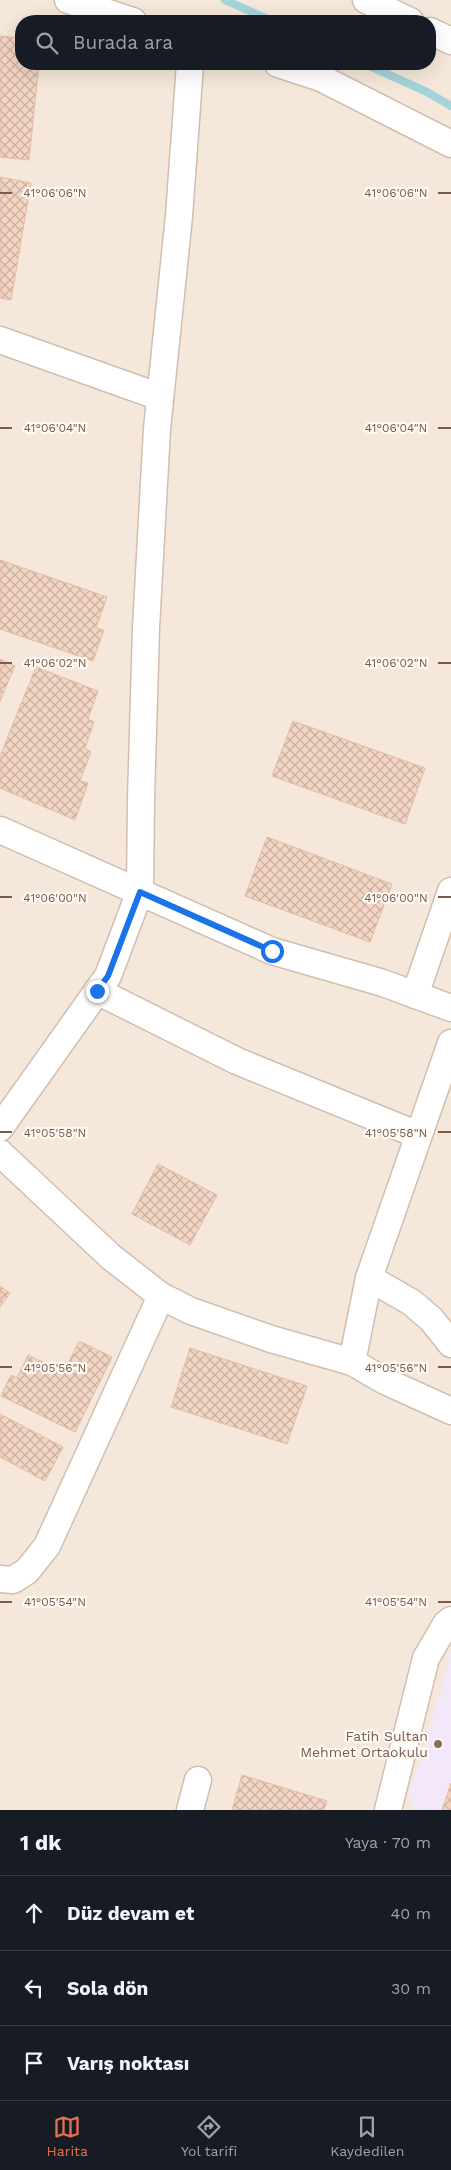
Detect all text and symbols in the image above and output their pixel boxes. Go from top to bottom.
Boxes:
search box [15,15,436,70]
icon: search [33,29,61,57]
text: Burada ara [73,31,173,54]
text: 41°06'06"N [23,186,87,200]
text: 41°06'06"N [364,186,428,200]
text: 41°06'04"N [24,421,86,435]
text: 41°06'04"N [365,421,427,435]
text: 41°06'02"N [23,656,87,670]
text: 41°06'02"N [364,656,428,670]
text: 41°06'00"N [23,891,87,905]
text: 41°06'00"N [364,891,428,905]
route start [261,940,284,963]
route end [86,980,109,1003]
text: 41°05'58"N [24,1126,86,1140]
text: 41°05'58"N [365,1126,427,1140]
text: 41°05'56"N [24,1361,86,1375]
text: 41°05'56"N [365,1361,427,1375]
text: 41°05'54"N [24,1595,86,1609]
text: 41°05'54"N [365,1595,427,1609]
place label: Fatih Sultan Mehmet Ortaokulu [300,1728,428,1760]
marker: Fatih Sultan Mehmet Ortaokulu [432,1738,444,1750]
text: 1 dk [20,1830,61,1855]
text: Yaya · 70 m [345,1833,431,1852]
icon: ahead [20,1899,48,1927]
text: Düz devam et [67,1902,194,1925]
text: 40 m [391,1904,431,1923]
icon: left [20,1974,48,2002]
text: Sola dön [67,1977,148,2000]
text: 30 m [391,1979,431,1998]
icon: arrive [20,2049,48,2077]
text: Varış noktası [67,2052,189,2075]
tab: Harita [47,2113,88,2159]
tab: Yol tarifi [181,2113,237,2159]
tab: Kaydedilen [330,2113,404,2159]

